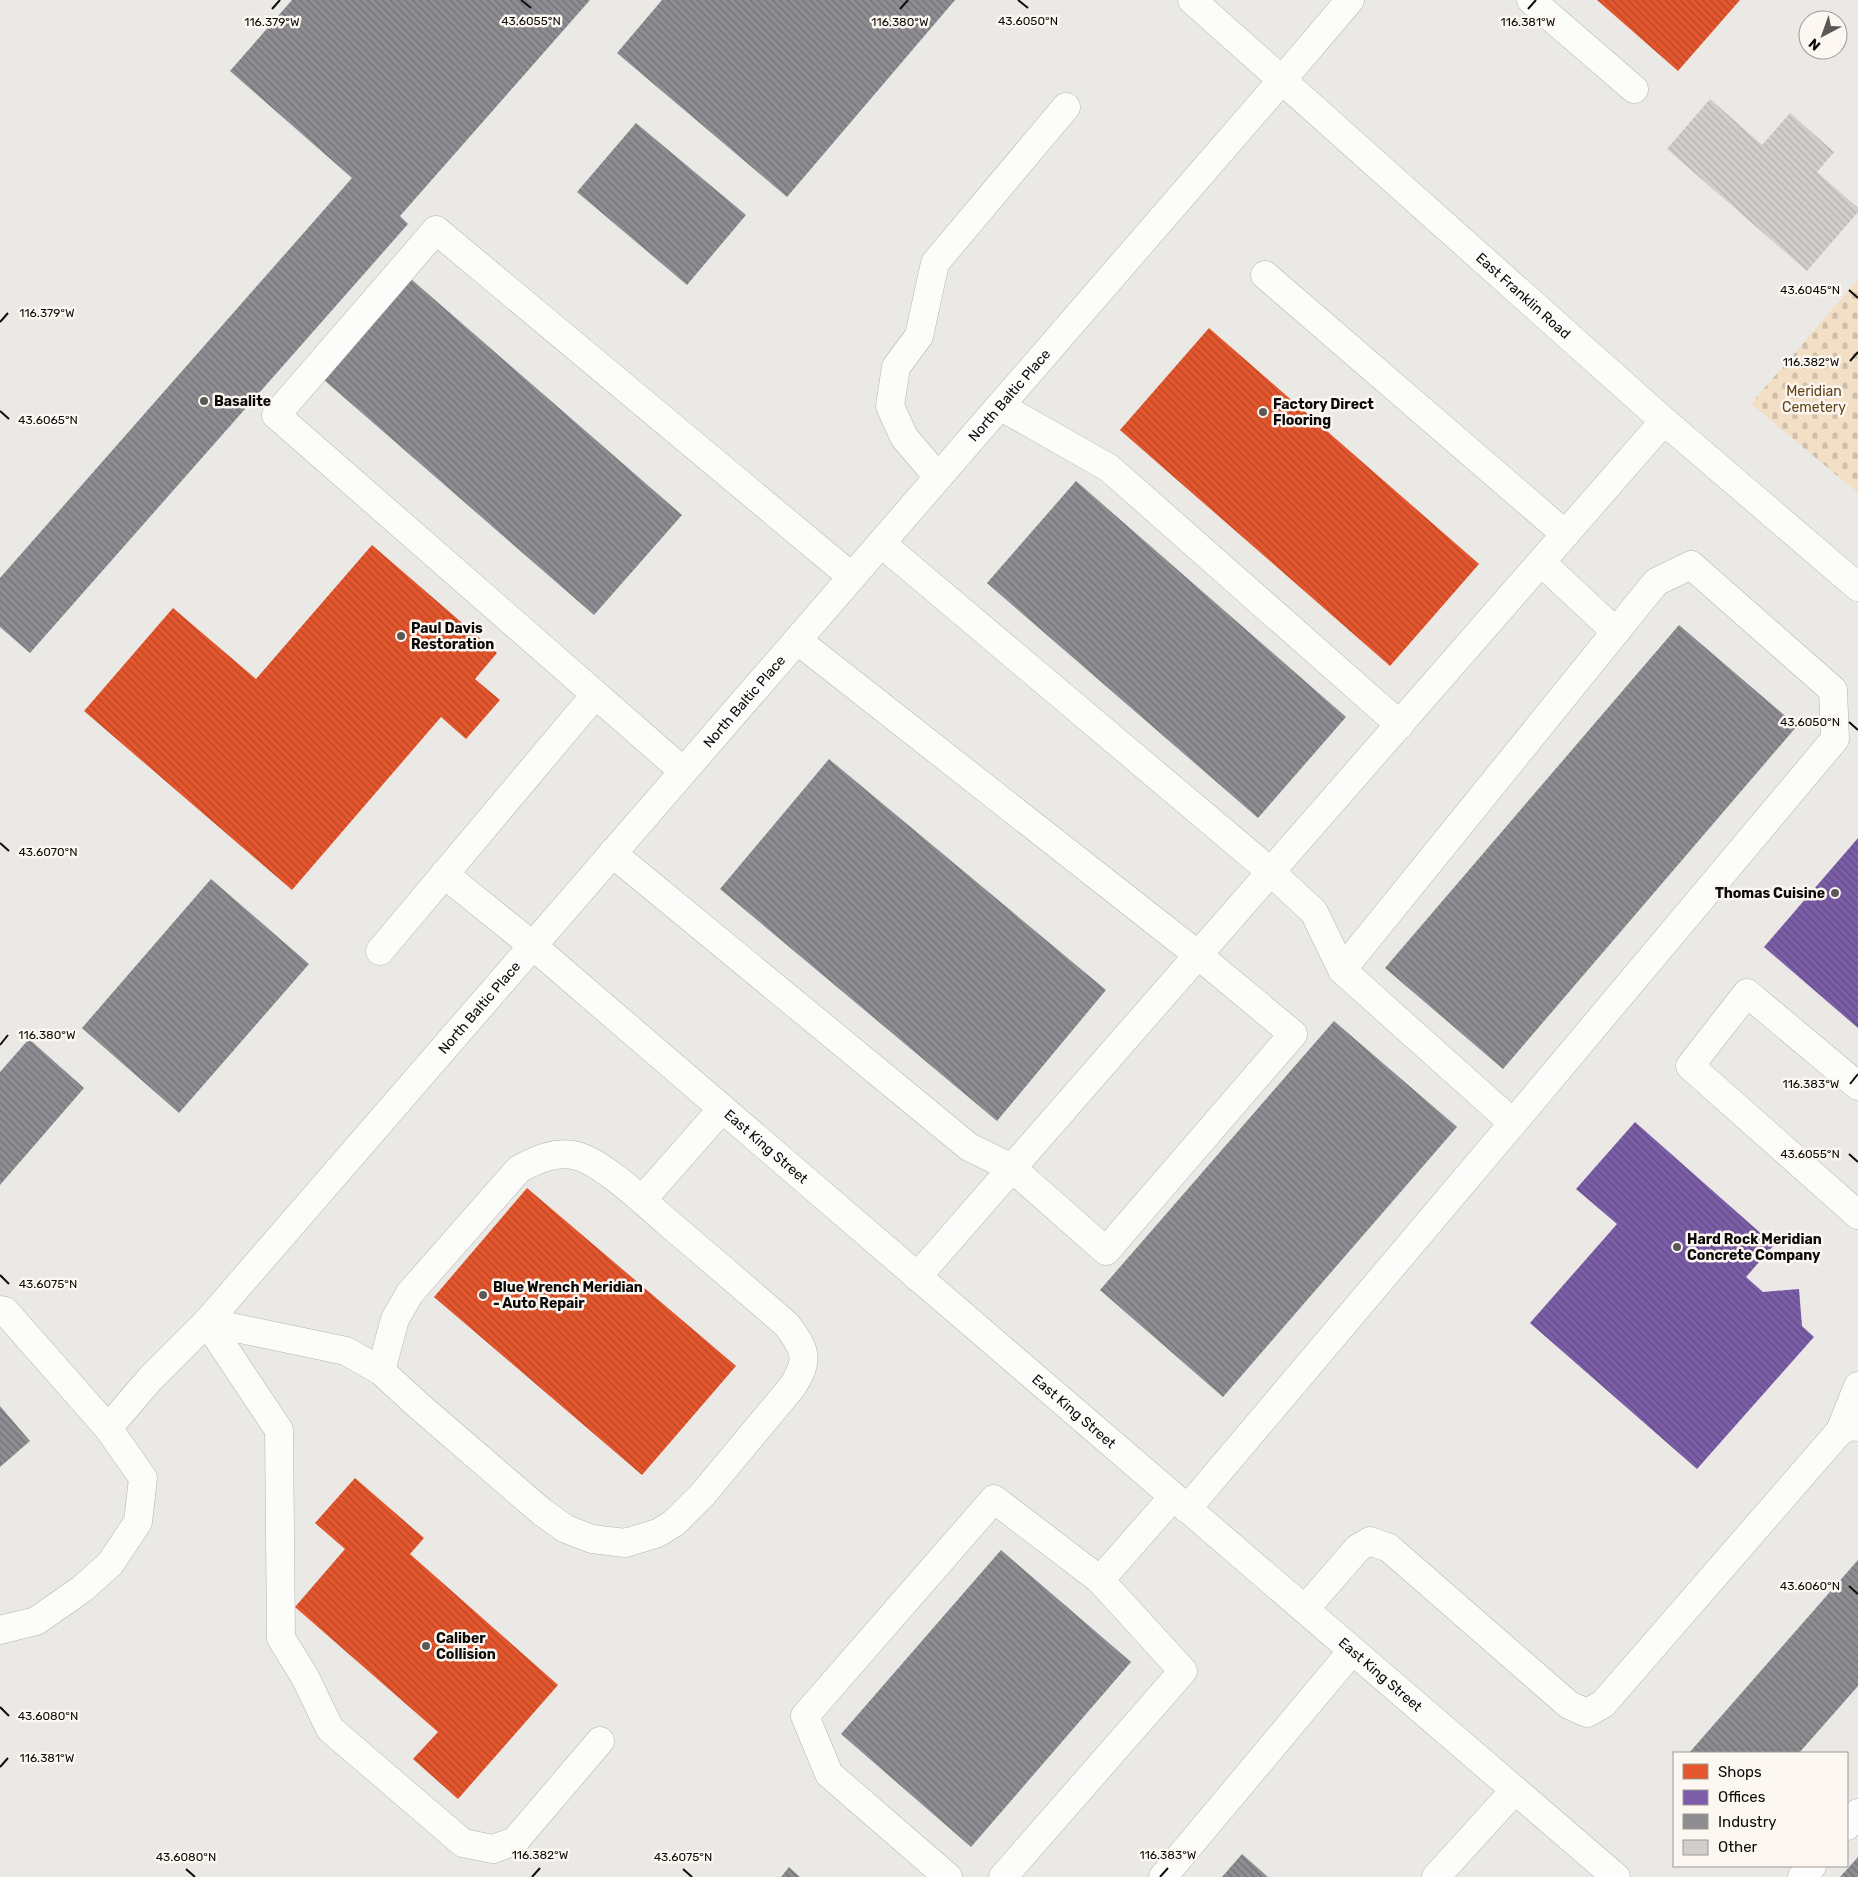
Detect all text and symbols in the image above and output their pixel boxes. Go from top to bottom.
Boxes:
north arrow [1798,10,1848,60]
text: 43.6055°N [501,14,561,28]
text: 43.6050°N [998,14,1058,28]
text: 116.379°W [244,15,300,29]
text: 116.380°W [871,15,929,29]
text: 116.381°W [1501,15,1556,29]
text: N [1805,35,1824,54]
street label: East Franklin Road [1472,249,1574,342]
text: 43.6045°N [1780,283,1840,297]
text: 116.379°W [19,306,75,320]
street label: North Baltic Place [965,346,1054,445]
text: 116.382°W [1783,355,1840,369]
park label: Meridian Cemetery [1782,383,1846,416]
place label: Basalite [214,393,271,410]
marker: Basalite [198,395,210,407]
place label: Factory Direct Flooring [1273,396,1374,429]
marker: Factory Direct Flooring [1257,406,1269,418]
text: 43.6065°N [18,413,78,427]
place label: Paul Davis Restoration [411,620,494,653]
marker: Paul Davis Restoration [395,630,407,642]
street label: North Baltic Place [700,652,789,751]
text: 43.6050°N [1780,715,1840,729]
text: 43.6070°N [18,845,78,859]
place label: Thomas Cuisine [1715,885,1825,902]
marker: Thomas Cuisine [1829,887,1841,899]
street label: North Baltic Place [435,958,524,1058]
text: 116.380°W [18,1028,76,1042]
text: 116.383°W [1783,1077,1840,1091]
street label: East King Street [721,1106,812,1188]
text: 43.6055°N [1780,1147,1840,1161]
place label: Hard Rock Meridian Concrete Company [1687,1231,1822,1264]
marker: Hard Rock Meridian Concrete Company [1671,1241,1683,1253]
text: 43.6075°N [19,1277,77,1291]
place label: Blue Wrench Meridian - Auto Repair [493,1279,643,1312]
marker: Blue Wrench Meridian - Auto Repair [477,1289,489,1301]
street label: East King Street [1028,1371,1119,1452]
text: 43.6060°N [1780,1579,1840,1593]
place label: Caliber Collision [436,1630,496,1663]
street label: East King Street [1335,1634,1426,1716]
marker: Caliber Collision [420,1640,432,1652]
text: 43.6080°N [18,1709,78,1723]
text: 116.381°W [20,1751,75,1765]
legend [1673,1752,1848,1867]
text: Shops [1718,1763,1762,1781]
text: Offices [1718,1788,1766,1806]
text: Industry [1718,1813,1777,1831]
text: Other [1718,1838,1758,1856]
text: 116.382°W [512,1848,569,1862]
text: 116.383°W [1140,1848,1197,1862]
text: 43.6080°N [156,1850,216,1864]
text: 43.6075°N [654,1850,712,1864]

